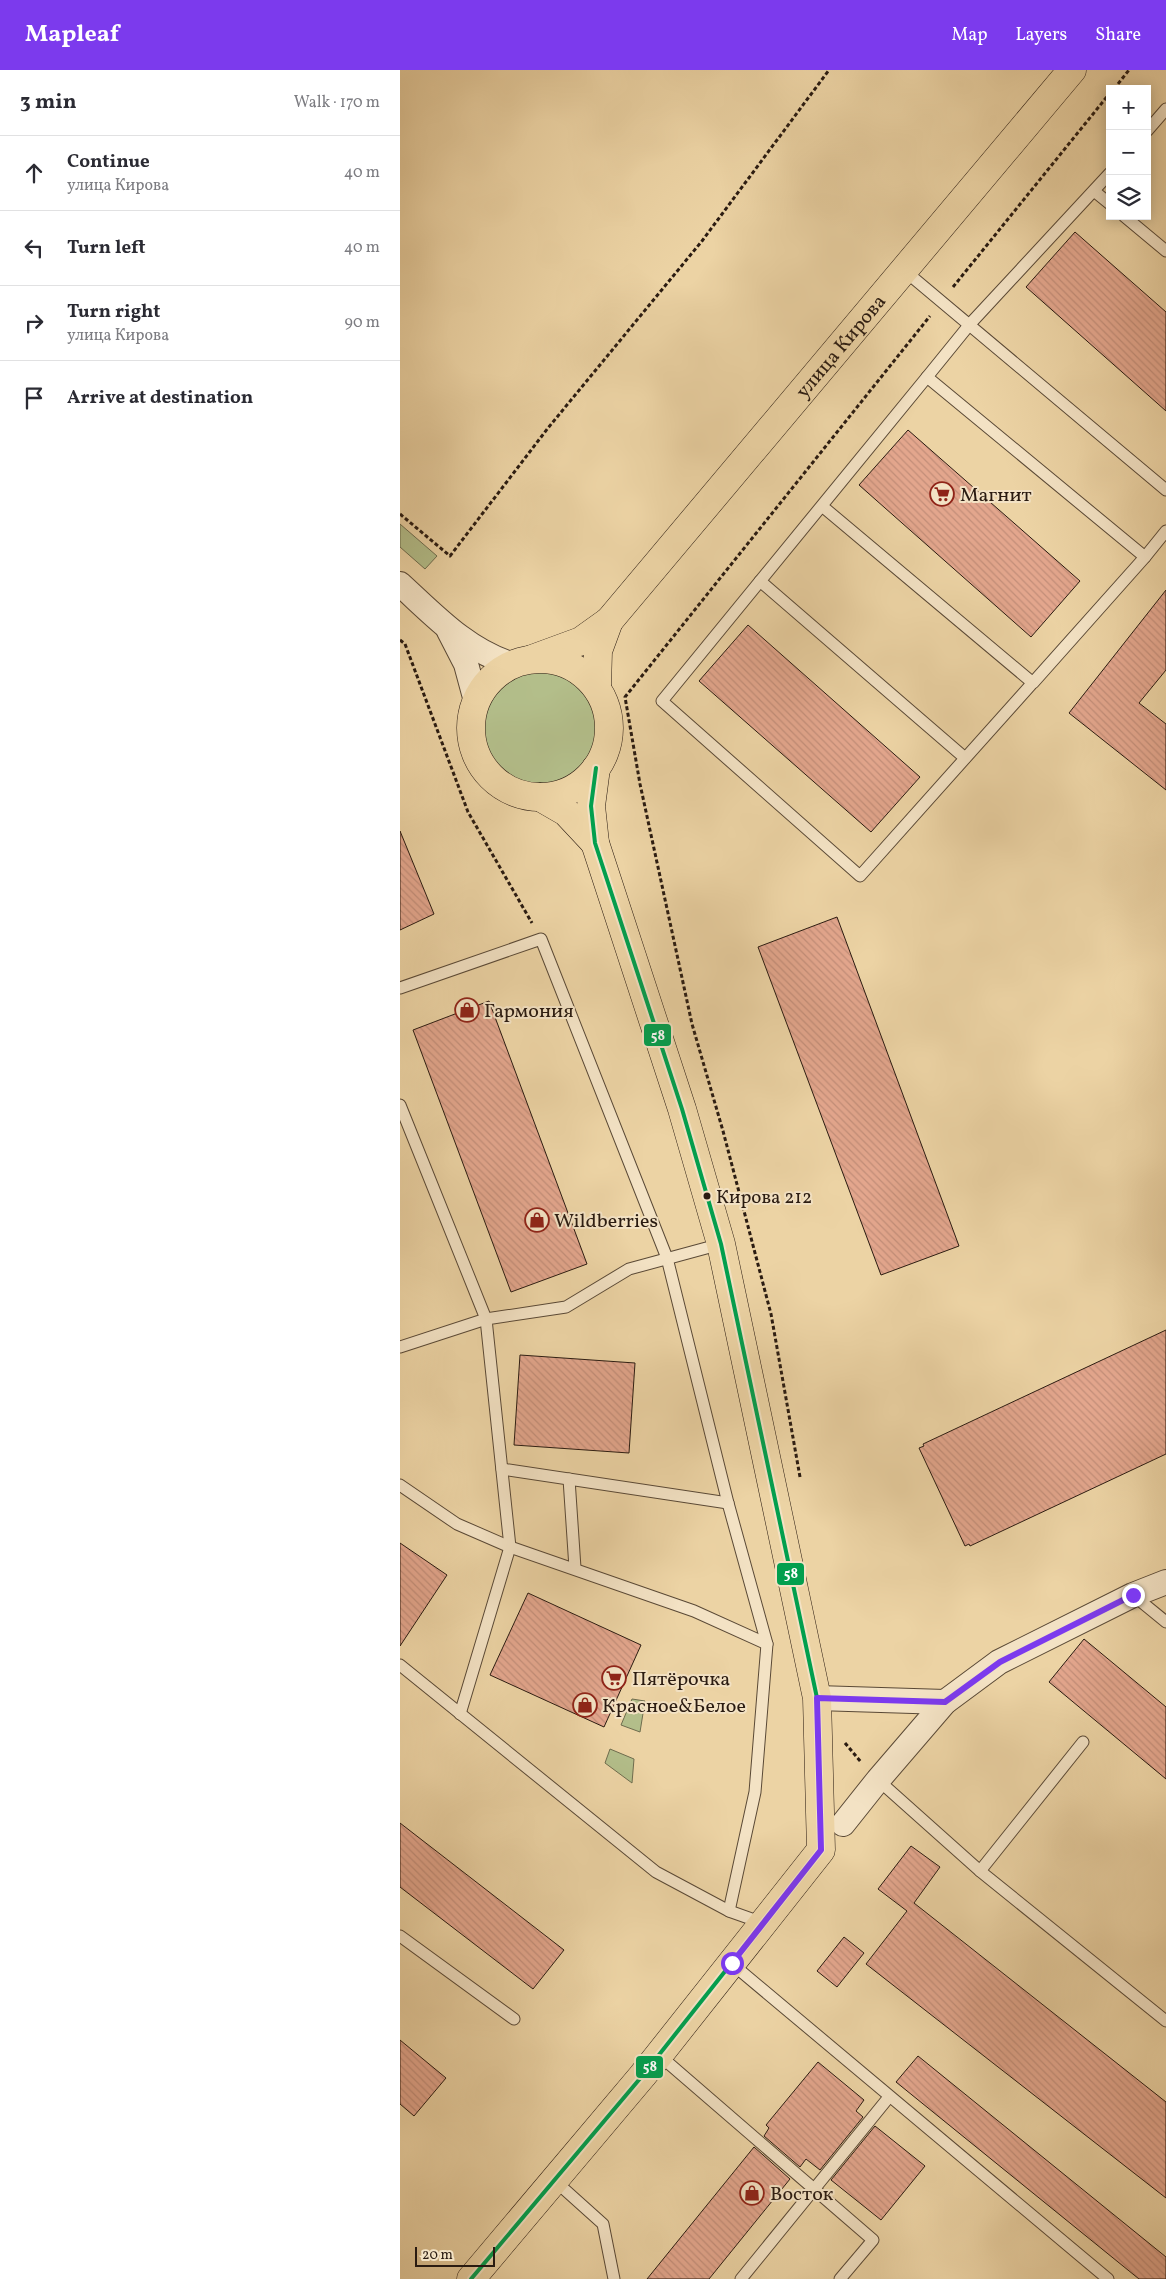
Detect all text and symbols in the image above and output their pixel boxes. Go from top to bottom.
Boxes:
text: Mapleaf [25,18,119,52]
text: Map [951,23,987,48]
text: Layers [1015,23,1067,48]
text: Share [1095,23,1141,48]
map controls [1106,85,1151,220]
button: + [1106,85,1151,130]
text: 3 min [20,88,76,117]
text: Walk · 170 m [294,92,380,114]
button: − [1106,130,1151,175]
text: Continue [67,149,150,175]
icon: ahead [20,159,48,187]
text: 40 m [344,162,380,184]
text: улица Кирова [67,175,169,197]
button: layers [1106,175,1151,220]
icon: left [20,234,48,262]
text: Turn left [67,235,146,261]
text: 40 m [344,237,380,259]
street label: улица Кирова [790,289,894,405]
text: Turn right [67,299,160,325]
icon: right [20,309,48,337]
text: 90 m [344,312,380,334]
text: улица Кирова [67,325,169,347]
icon: arrive [20,384,48,412]
text: Arrive at destination [67,385,253,411]
supermarket icon: Магнит [929,481,955,507]
place label: Магнит [960,482,1032,510]
shop icon: Гармония [454,997,480,1023]
place label: Гармония [484,998,574,1026]
line badge: 58 [643,1023,672,1047]
text: 58 [651,1027,665,1046]
place label: Кирова 212 [716,1185,812,1211]
marker: Кирова 212 [702,1191,712,1201]
shop icon: Wildberries [524,1207,550,1233]
place label: Wildberries [554,1208,658,1236]
line badge: 58 [776,1562,805,1586]
text: 58 [784,1565,798,1584]
route end [1122,1584,1145,1607]
supermarket icon: Пятёрочка [601,1665,627,1691]
place label: Пятёрочка [632,1666,730,1694]
shop icon: Красное&Белое [572,1692,598,1718]
place label: Красное&Белое [602,1693,746,1721]
route start [721,1952,744,1975]
line badge: 58 [635,2055,664,2079]
text: 58 [643,2058,657,2077]
shop icon: Восток [739,2180,765,2206]
place label: Восток [770,2181,834,2209]
scale bar [415,2244,495,2267]
text: 20 m [422,2246,453,2265]

